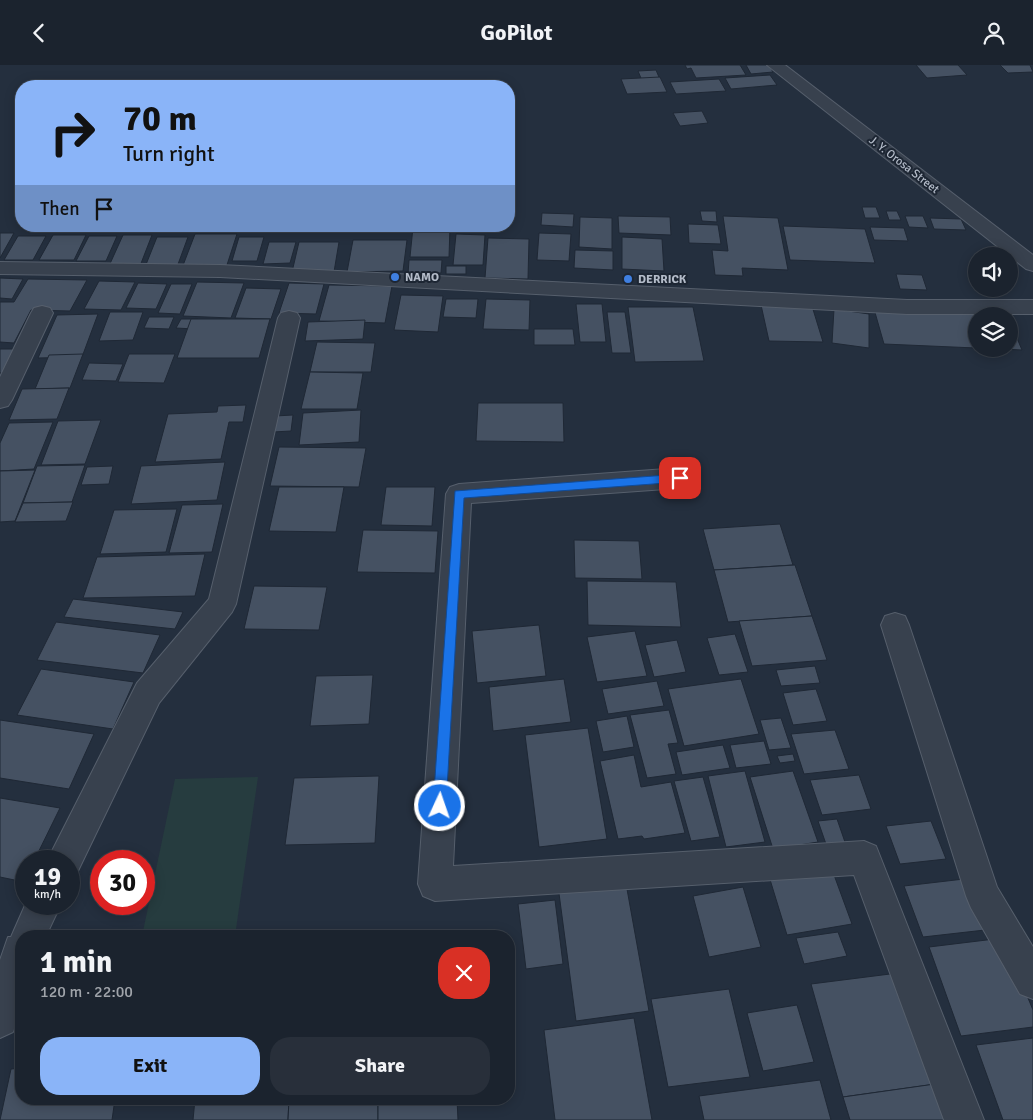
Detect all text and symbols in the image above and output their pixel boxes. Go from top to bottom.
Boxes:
icon: back [25,19,53,47]
text: GoPilot [481,19,552,46]
icon: person [980,19,1008,47]
text: 70 m [123,97,197,140]
icon: right [40,100,105,165]
street label: J. Y. Orosa Street [866,133,942,197]
text: Turn right [123,140,215,167]
icon: arrive [90,195,118,223]
text: Then [40,197,80,221]
map controls [968,247,1018,357]
button: sound [968,247,1018,297]
place label: NAMO [405,270,439,285]
marker: NAMO [389,271,401,283]
place label: DERRICK [638,272,687,287]
marker: DERRICK [622,273,634,285]
button: layers [968,307,1018,357]
pin [659,457,701,499]
icon: arrive [666,464,694,492]
position arrow [413,779,465,831]
speed limit sign: 30 [90,850,155,915]
text: 19 [34,861,61,892]
text: km/h [34,887,61,902]
text: 1 min [40,944,112,981]
button: close [438,947,490,999]
text: 120 m · 22:00 [40,982,133,1002]
button: Exit [40,1037,260,1095]
button: Share [270,1037,490,1095]

